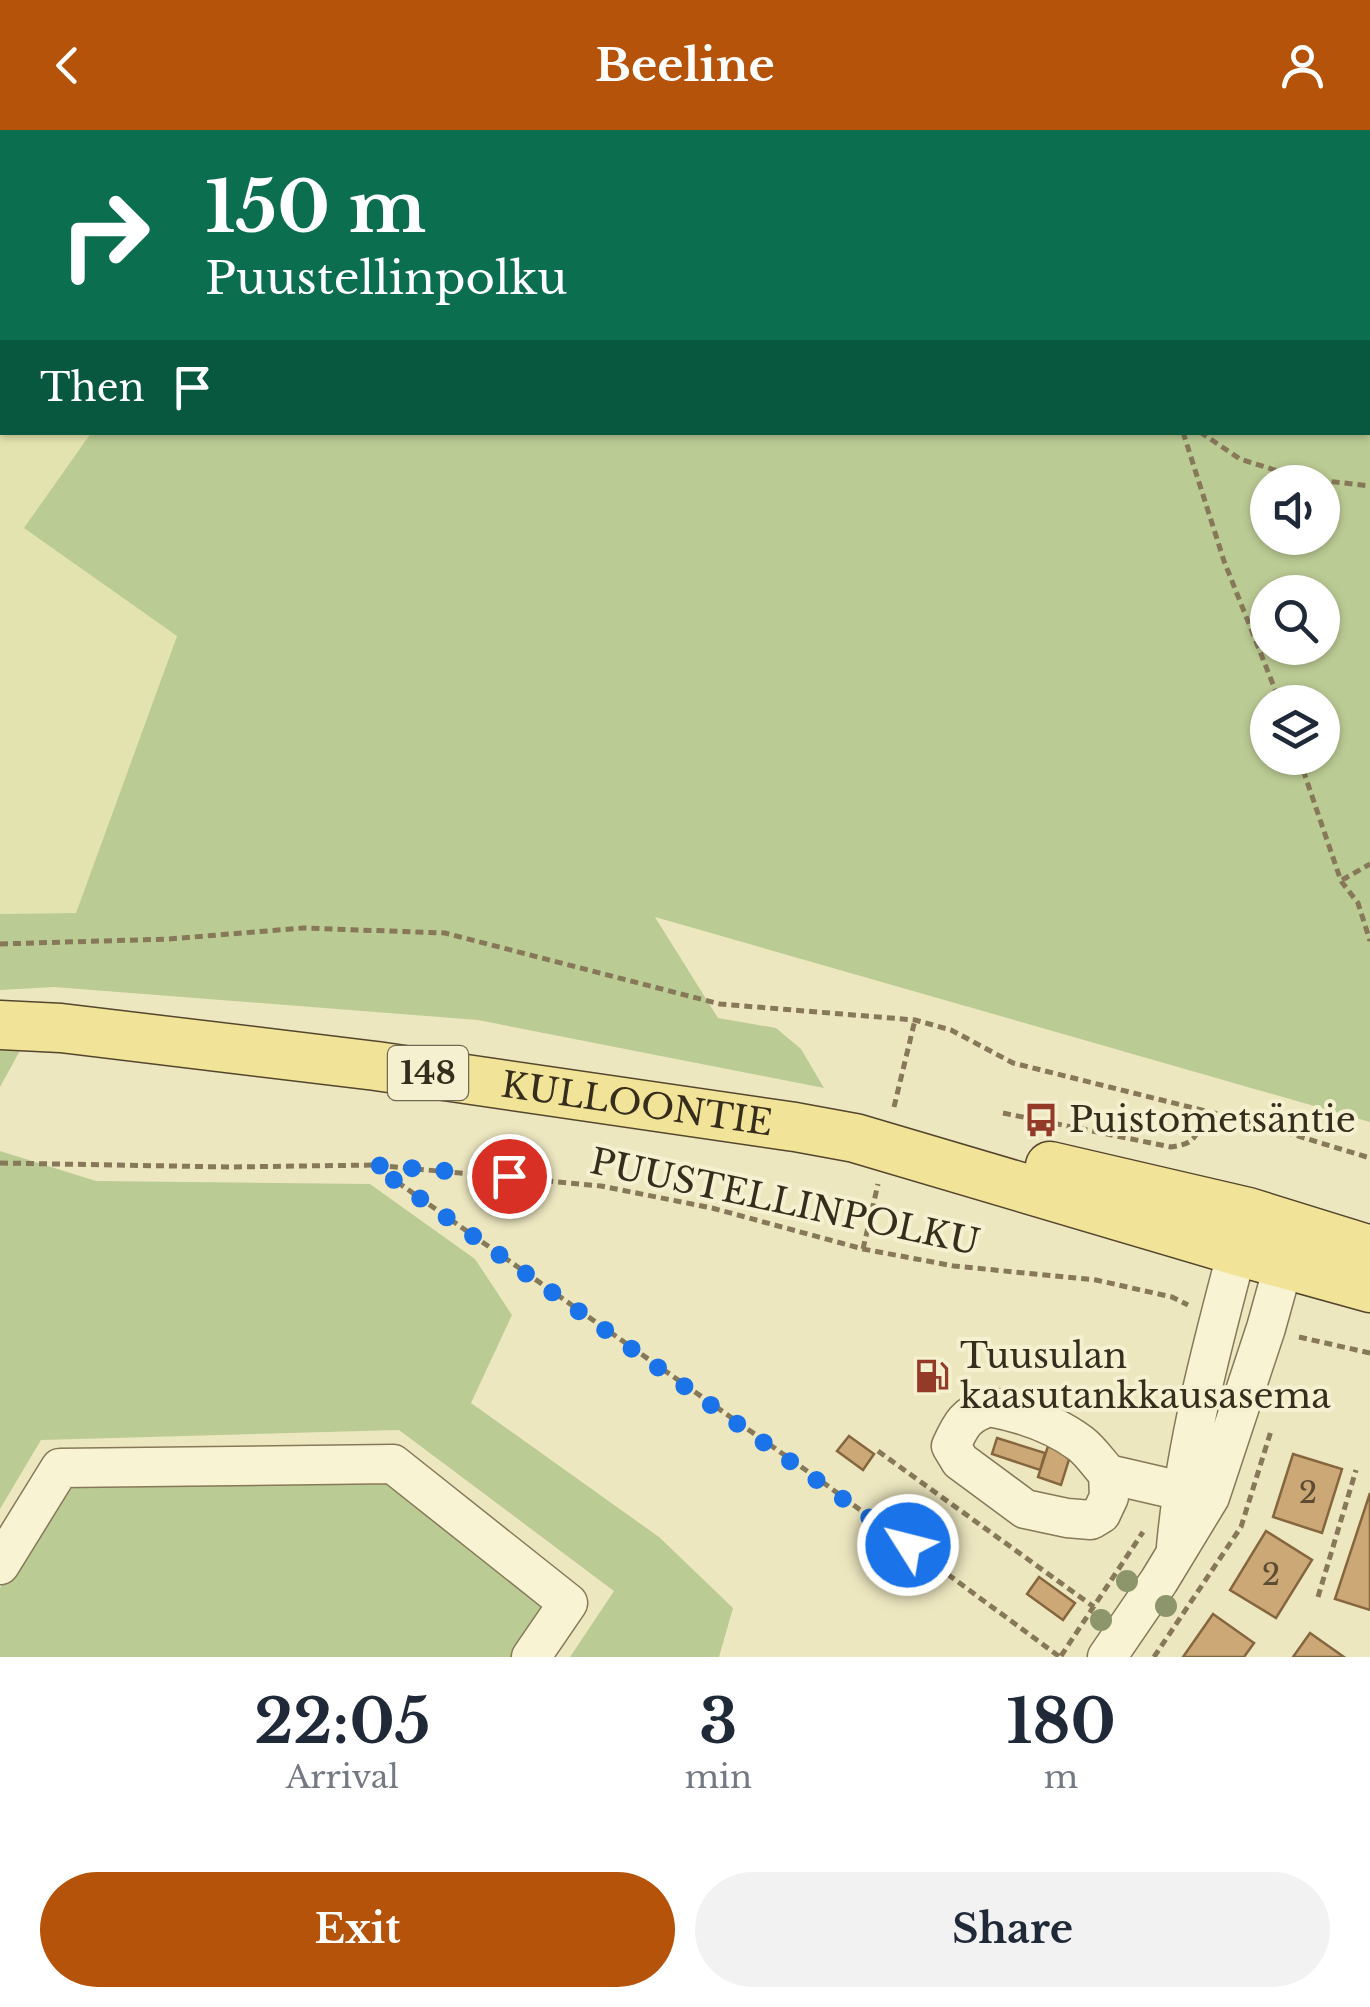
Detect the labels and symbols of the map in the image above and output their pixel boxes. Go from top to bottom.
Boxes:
road number: 148 [388,1046,468,1100]
street label: KULLOONTIE [499,1063,775,1144]
place label: Puistometsäntie [1069,1098,1356,1141]
bus stop icon: Puistometsäntie [1022,1101,1060,1139]
pin [467,1134,552,1219]
street label: PUUSTELLINPOLKU [587,1139,983,1264]
place label: Tuusulan kaasutankkausasema [960,1334,1331,1417]
fuel station icon: Tuusulan kaasutankkausasema [913,1357,951,1395]
house number: 2 [1299,1474,1317,1511]
position arrow [856,1493,960,1597]
house number: 2 [1262,1556,1280,1593]

